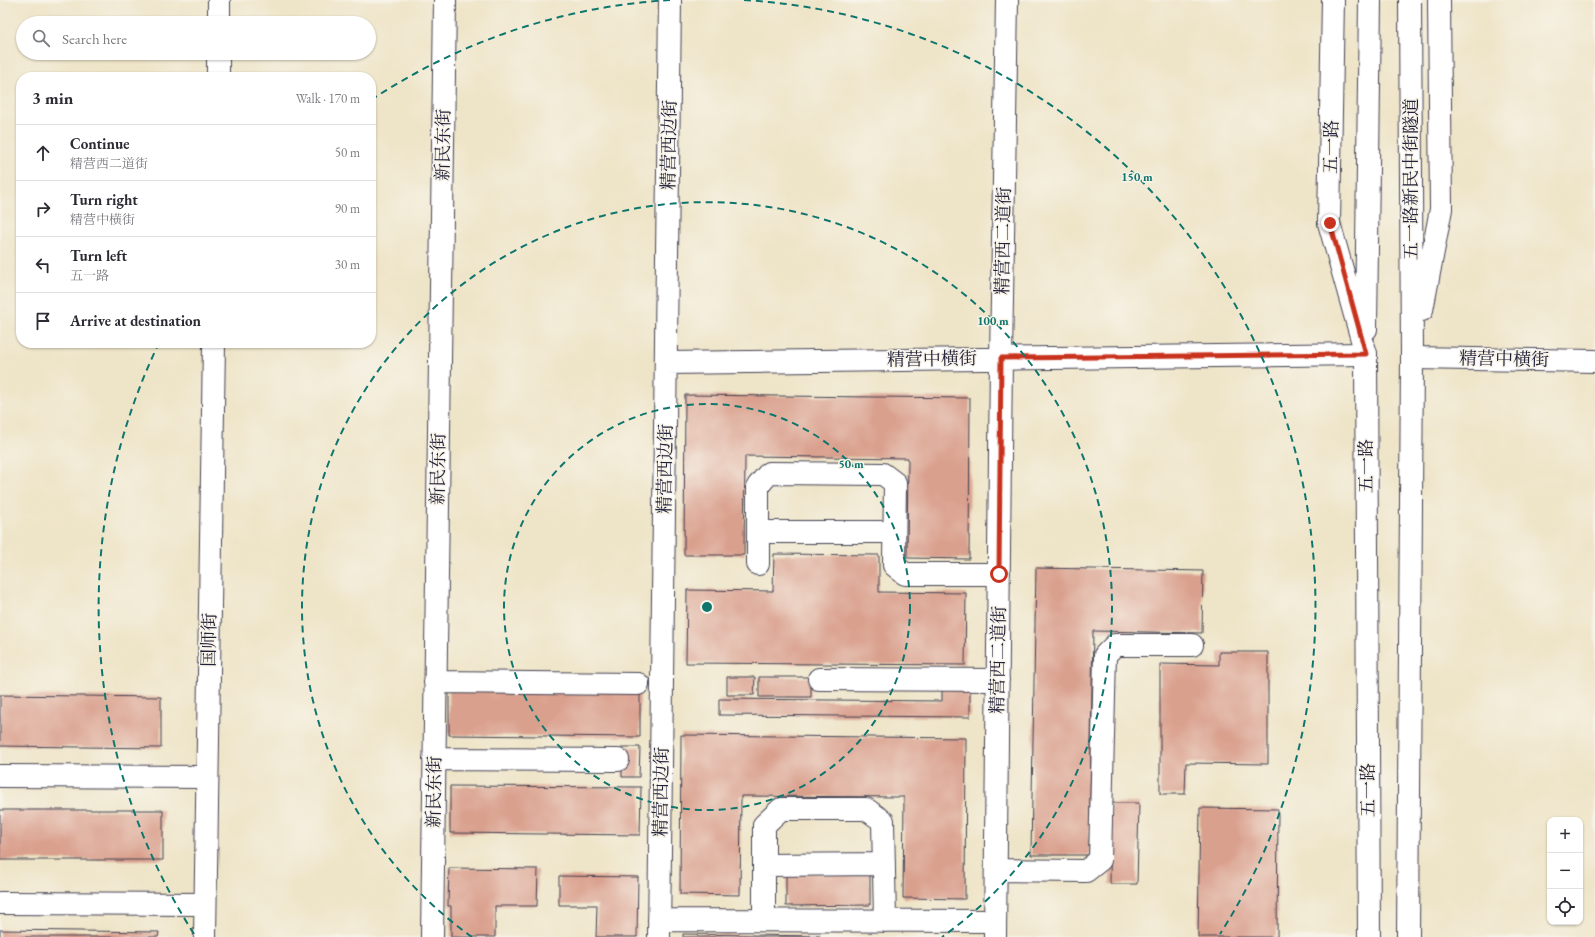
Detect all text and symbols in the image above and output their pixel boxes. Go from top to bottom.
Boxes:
search box [16,16,376,60]
icon: search [30,27,52,49]
text: Search here [62,29,127,48]
text: 3 min [32,87,73,109]
text: Walk · 170 m [296,90,360,107]
street label: 五一路新民中街隧道 [1399,98,1422,260]
street label: 精营西边街 [656,100,681,190]
street label: 新民东街 [430,109,455,181]
street label: 五一路 [1319,120,1342,174]
text: Continue [70,134,130,153]
icon: ahead [32,142,54,164]
text: 50 m [335,144,360,161]
text: 精营西二道街 [70,155,148,172]
text: 150 m [1121,169,1153,185]
street label: 精营西二道街 [990,187,1015,295]
text: Turn right [70,190,138,209]
icon: right [32,198,54,220]
text: 90 m [335,200,360,217]
text: 精营中横街 [70,211,135,228]
route end [1321,214,1339,232]
text: Turn left [70,246,127,265]
icon: left [32,254,54,276]
text: 30 m [335,256,360,273]
text: 五一路 [70,267,109,284]
icon: arrive [32,310,54,332]
text: Arrive at destination [70,311,201,330]
text: 100 m [977,313,1009,329]
street label: 精营中横街 [887,346,977,371]
street label: 精营中横街 [1459,346,1549,371]
street label: 精营西边街 [652,424,677,514]
street label: 新民东街 [425,433,450,505]
street label: 五一路 [1354,439,1377,493]
text: 50 m [838,456,864,472]
route start [990,565,1008,583]
centre of rings [700,600,714,614]
street label: 精营西二道街 [985,606,1010,714]
street label: 国师街 [197,613,220,667]
street label: 精营西边街 [648,747,673,837]
street label: 新民东街 [421,756,446,828]
street label: 五一路 [1356,763,1379,817]
map controls [1547,817,1583,925]
button: + [1547,817,1583,853]
button: − [1547,853,1583,889]
button: locate [1547,889,1583,925]

